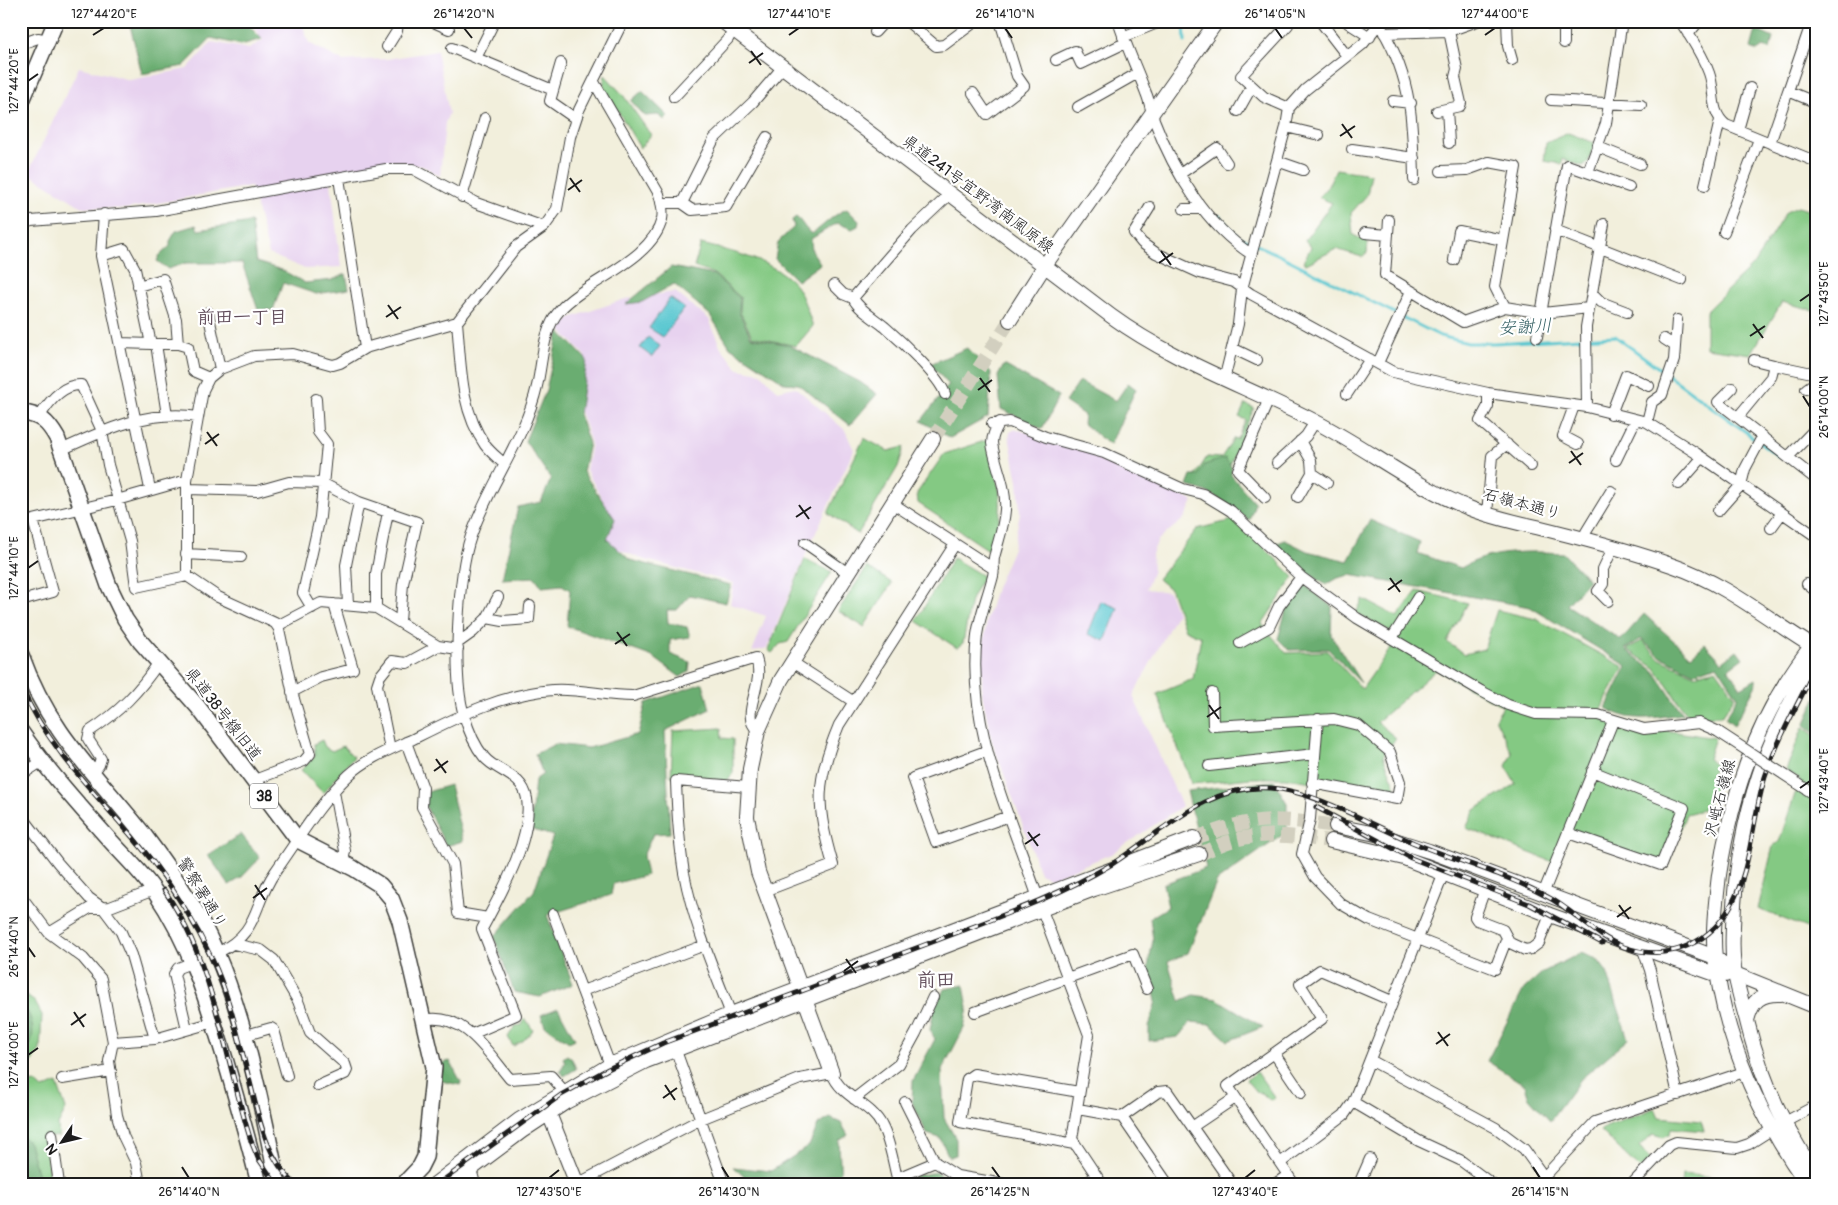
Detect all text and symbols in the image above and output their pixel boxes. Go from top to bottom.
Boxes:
text: 127°44'20"E [71,7,137,22]
text: 26°14'20"N [434,7,494,22]
text: 127°44'10"E [767,7,831,22]
text: 26°14'10"N [976,7,1034,22]
text: 26°14'05"N [1245,7,1305,22]
text: 127°44'00"E [1462,7,1528,22]
text: 127°44'20"E [7,48,22,114]
street label: 県道241号宜野湾南風原線 [898,131,1058,257]
text: 127°43'50"E [1817,262,1832,326]
district label: 前田一丁目 [197,306,287,329]
water label: 安謝川 [1497,314,1553,340]
text: 26°14'00"N [1817,376,1832,438]
street label: 石嶺本通り [1481,484,1563,524]
text: 127°44'10"E [7,536,22,600]
street label: 県道38号線旧道 [180,663,266,765]
text: 127°43'40"E [1817,748,1832,814]
street label: 沢岻石嶺線 [1700,757,1740,839]
road number: 38 [250,784,278,808]
street label: 警察署通り [173,854,231,932]
text: 26°14'40"N [7,916,22,978]
district label: 前田 [917,968,955,992]
text: 127°44'00"E [7,1022,22,1088]
north arrow [38,1118,88,1168]
text: N [42,1140,61,1158]
text: 26°14'40"N [158,1185,220,1200]
text: 127°43'50"E [517,1185,581,1200]
text: 26°14'30"N [699,1185,759,1200]
text: 26°14'25"N [970,1185,1030,1200]
text: 127°43'40"E [1212,1185,1278,1200]
text: 26°14'15"N [1511,1185,1569,1200]

